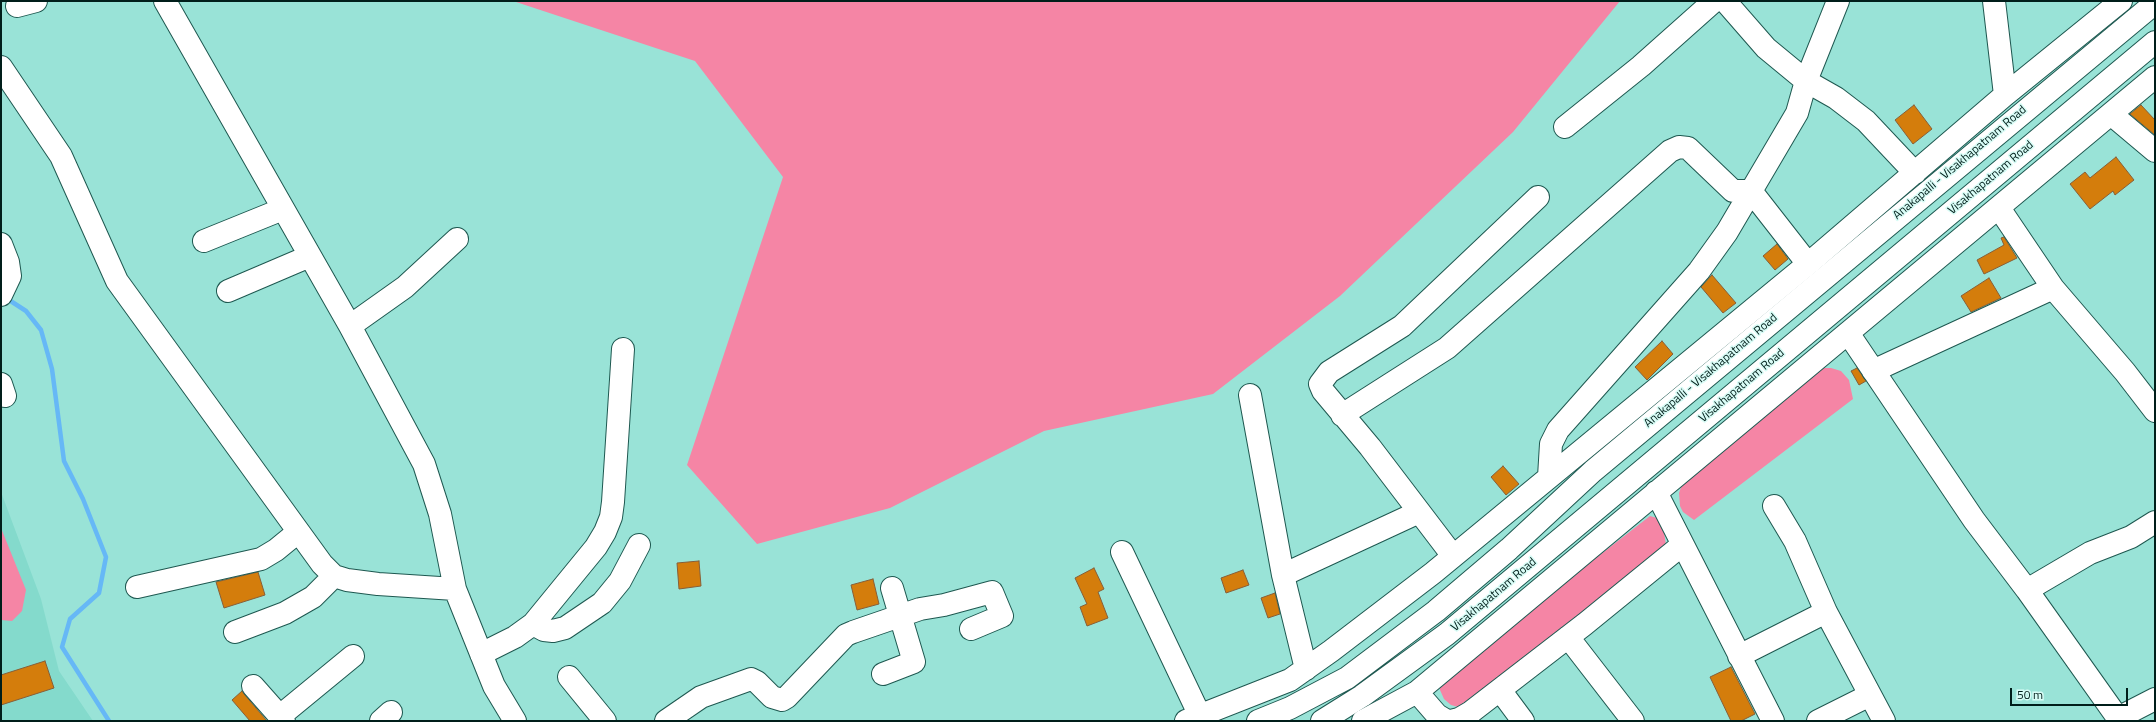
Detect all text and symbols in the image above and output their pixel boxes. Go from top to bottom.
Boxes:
street label: Anakapalli - Visakhapatnam Road [1890,103,2030,223]
street label: Visakhapatnam Road [1945,138,2037,218]
street label: Anakapalli - Visakhapatnam Road [1641,311,1781,431]
street label: Visakhapatnam Road [1696,346,1788,426]
street label: Visakhapatnam Road [1448,555,1540,635]
scale bar [2012,680,2130,706]
text: 50 m [2017,685,2043,704]

